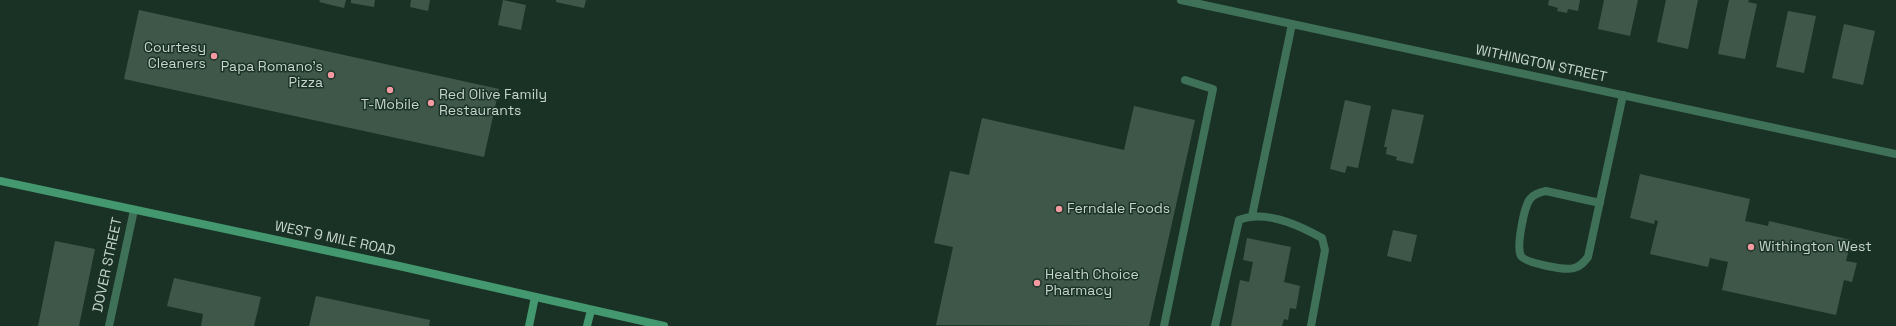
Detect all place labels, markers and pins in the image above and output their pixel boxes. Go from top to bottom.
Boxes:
place label: Courtesy Cleaners [144,40,206,72]
marker: Courtesy Cleaners [209,51,219,61]
place label: Papa Romano's Pizza [221,59,323,92]
marker: Papa Romano's Pizza [326,70,336,80]
marker: T-Mobile [385,85,395,95]
place label: Red Olive Family Restaurants [439,87,547,120]
place label: T-Mobile [361,97,419,113]
marker: Red Olive Family Restaurants [426,98,436,108]
place label: Ferndale Foods [1067,201,1170,217]
marker: Ferndale Foods [1054,204,1064,214]
place label: Withington West [1759,239,1872,255]
marker: Withington West [1746,242,1756,252]
place label: Health Choice Pharmacy [1045,267,1139,300]
marker: Health Choice Pharmacy [1032,278,1042,288]

